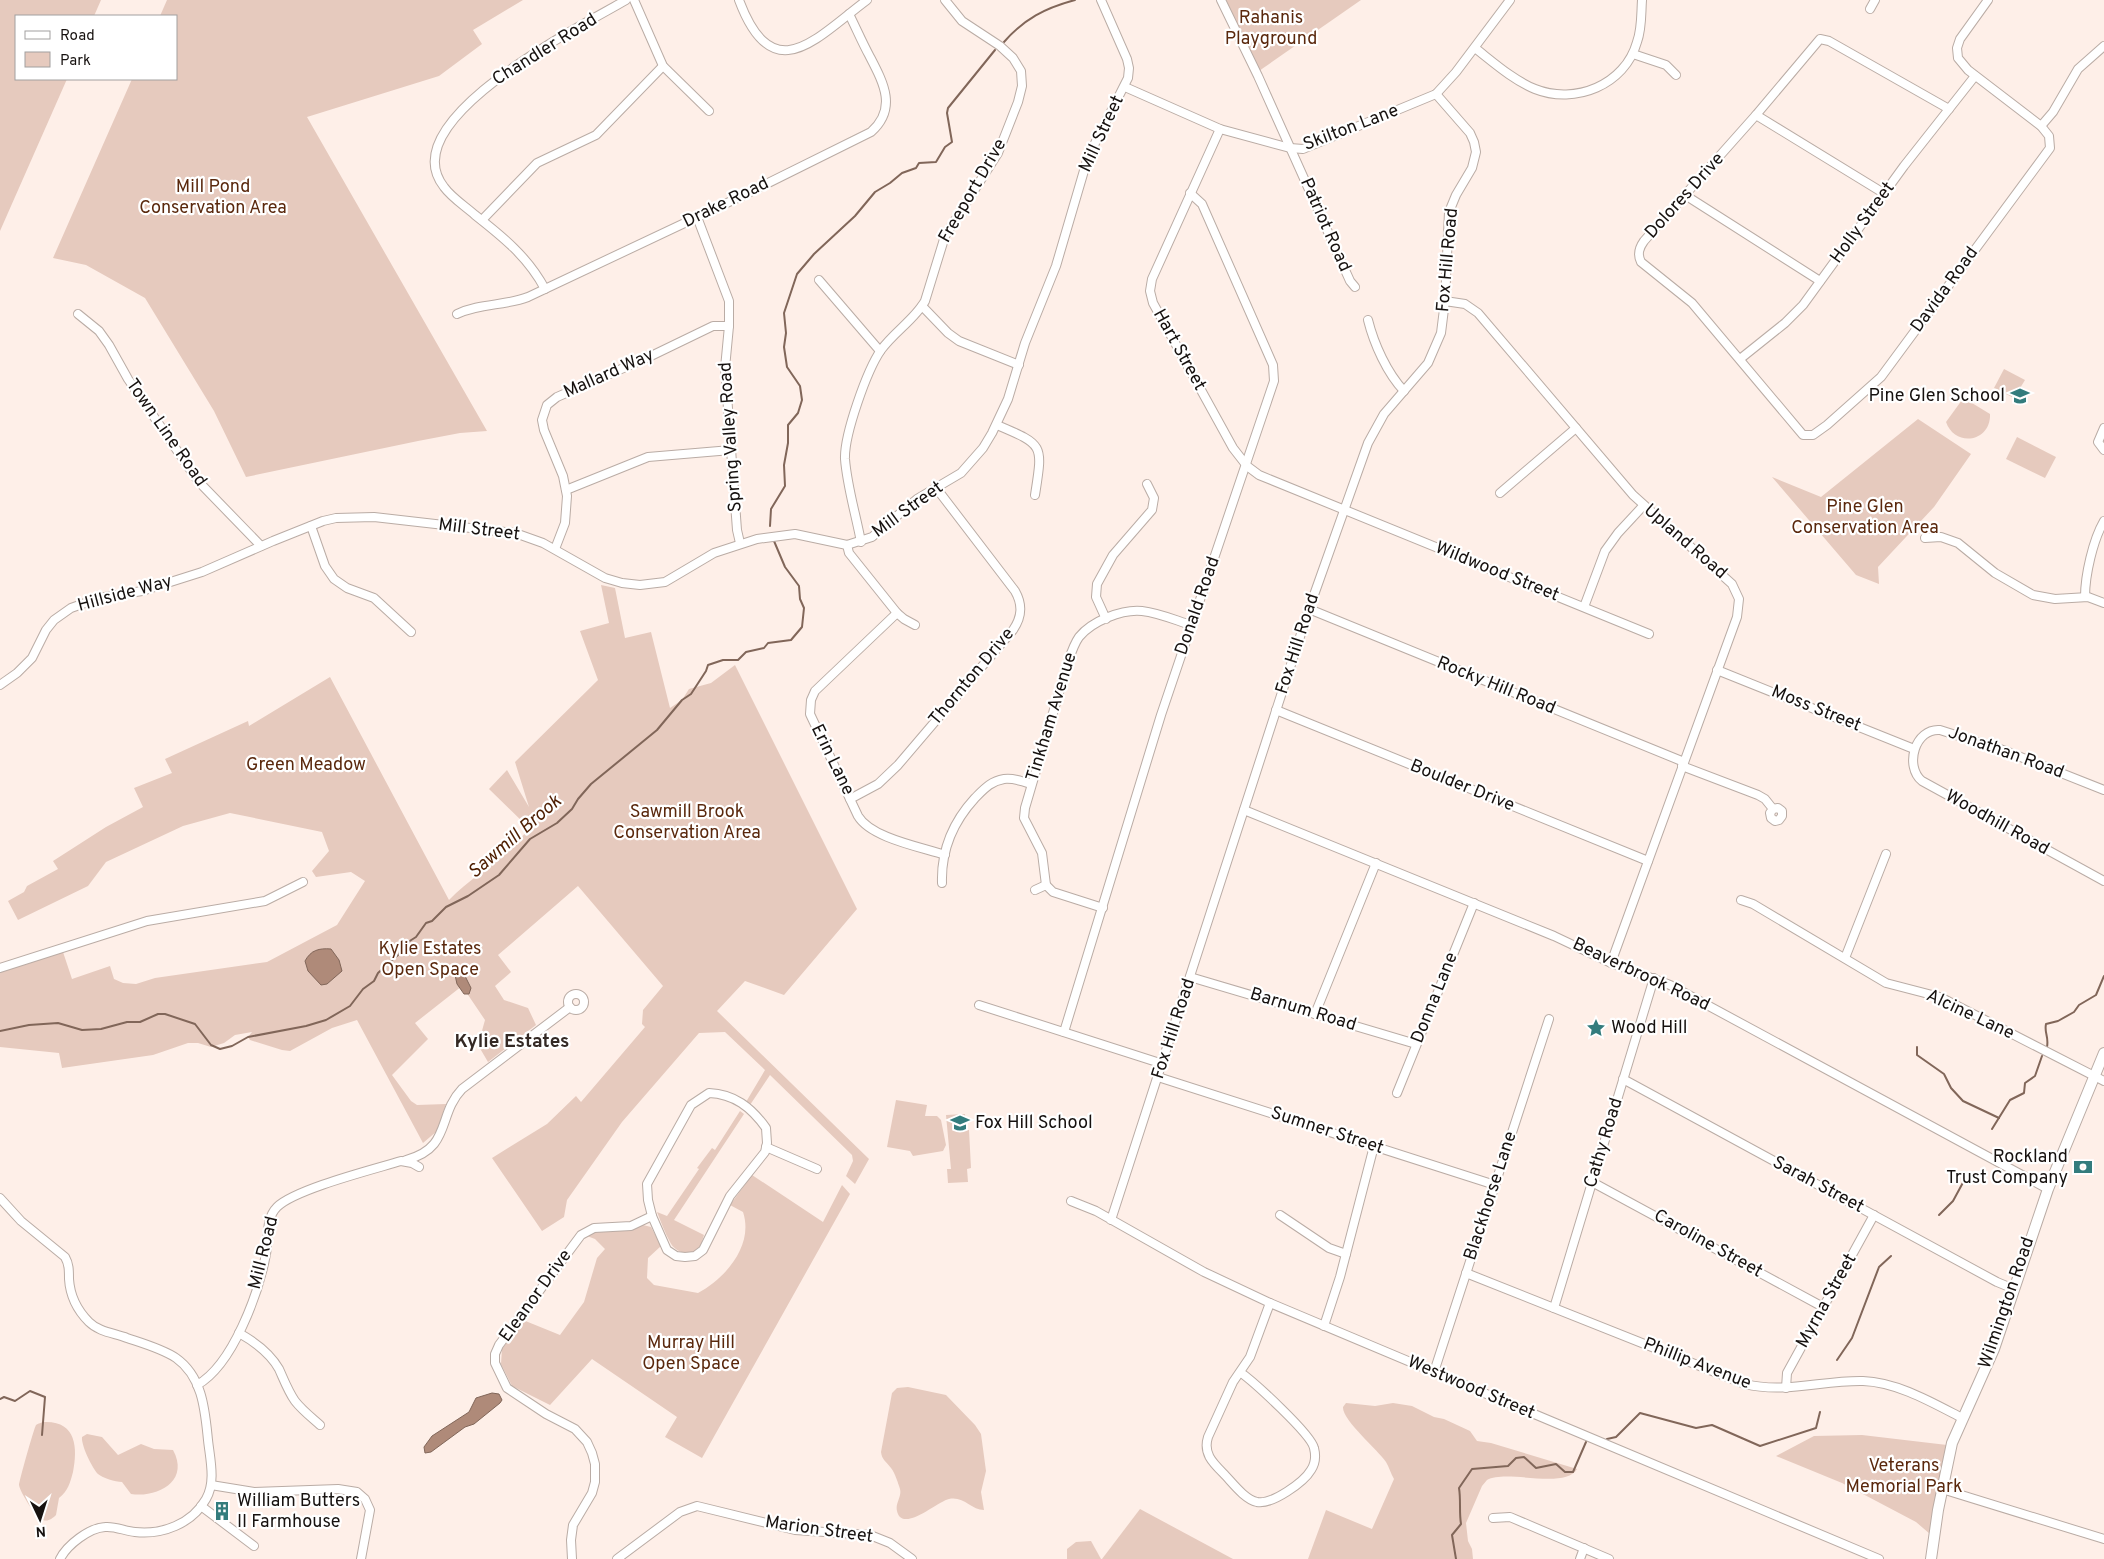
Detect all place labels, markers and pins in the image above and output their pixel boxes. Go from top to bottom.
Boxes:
place label: Pine Glen School [1868,385,2005,408]
school or university icon: Pine Glen School [2009,385,2031,407]
place icon: Wood Hill [1585,1017,1607,1039]
place label: Wood Hill [1611,1017,1687,1040]
school or university icon: Fox Hill School [949,1112,971,1134]
place label: Fox Hill School [975,1112,1093,1135]
place label: Rockland Trust Company [1946,1146,2068,1190]
bank icon: Rockland Trust Company [2072,1156,2094,1178]
place label: William Butters II Farmhouse [237,1490,360,1534]
building icon: William Butters II Farmhouse [211,1500,233,1522]

